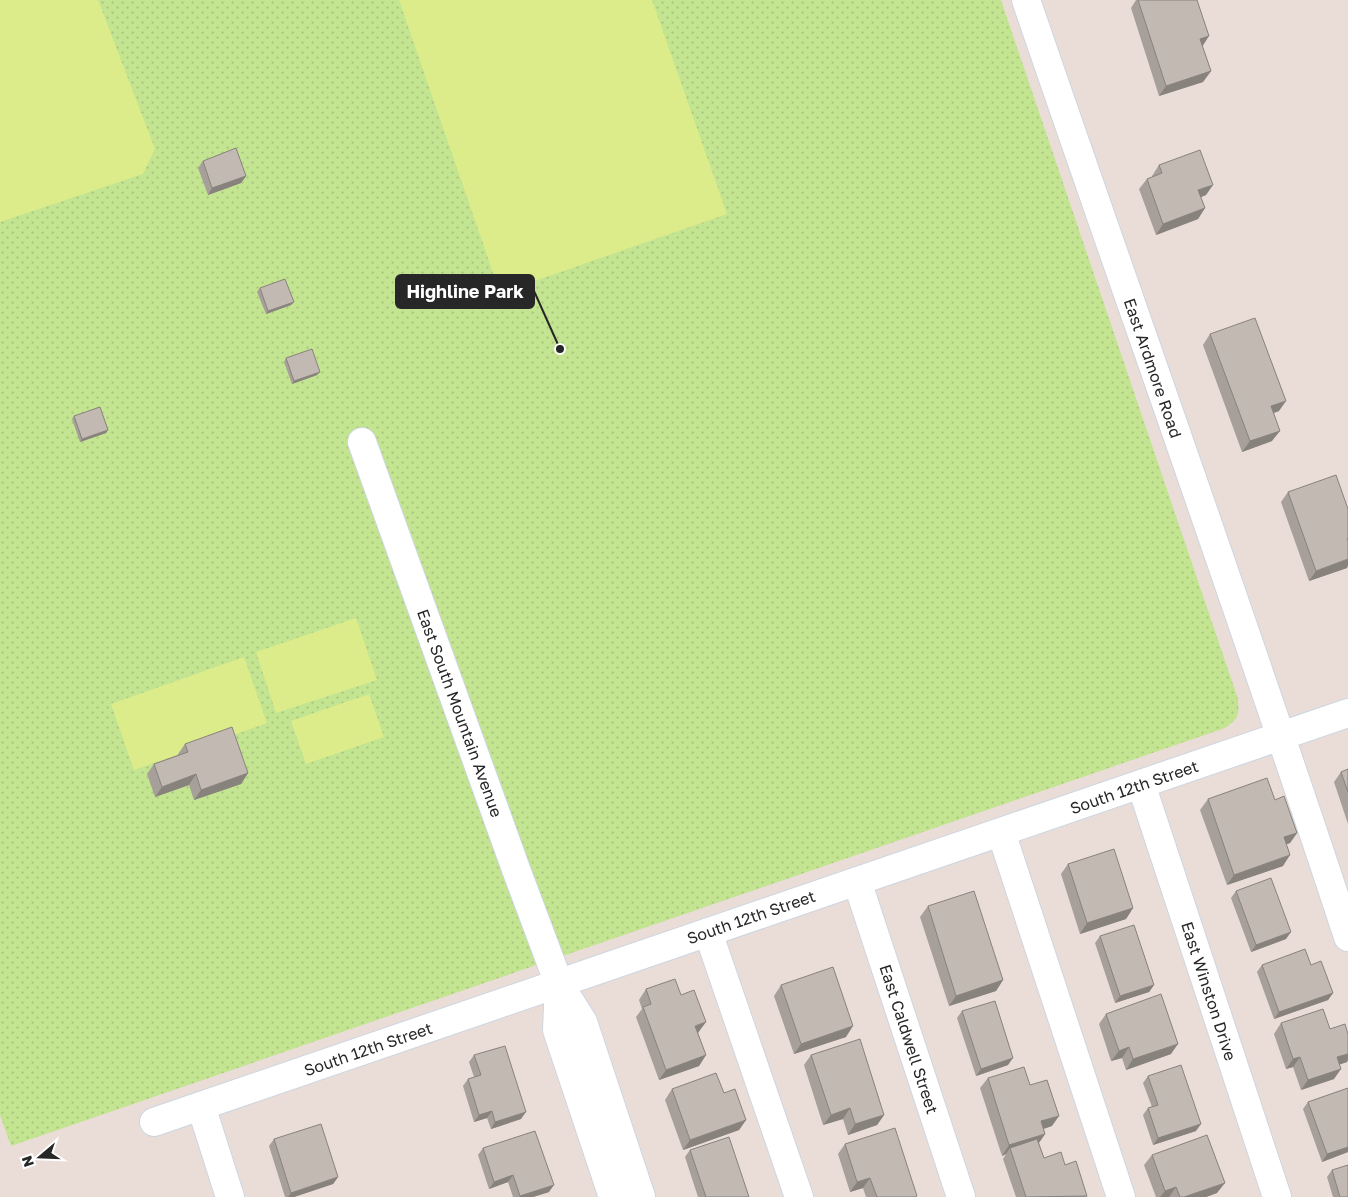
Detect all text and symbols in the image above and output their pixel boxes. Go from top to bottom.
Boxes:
callout: Highline Park [396,275,534,308]
text: Highline Park [406,280,524,302]
street label: East Ardmore Road [1120,295,1186,441]
street label: East South Mountain Avenue [413,606,507,820]
street label: South 12th Street [1067,756,1201,818]
street label: South 12th Street [684,886,818,948]
street label: East Winston Drive [1177,919,1241,1063]
street label: East Caldwell Street [875,962,943,1116]
street label: South 12th Street [301,1018,435,1080]
north arrow [15,1132,65,1182]
text: N [17,1154,37,1169]

